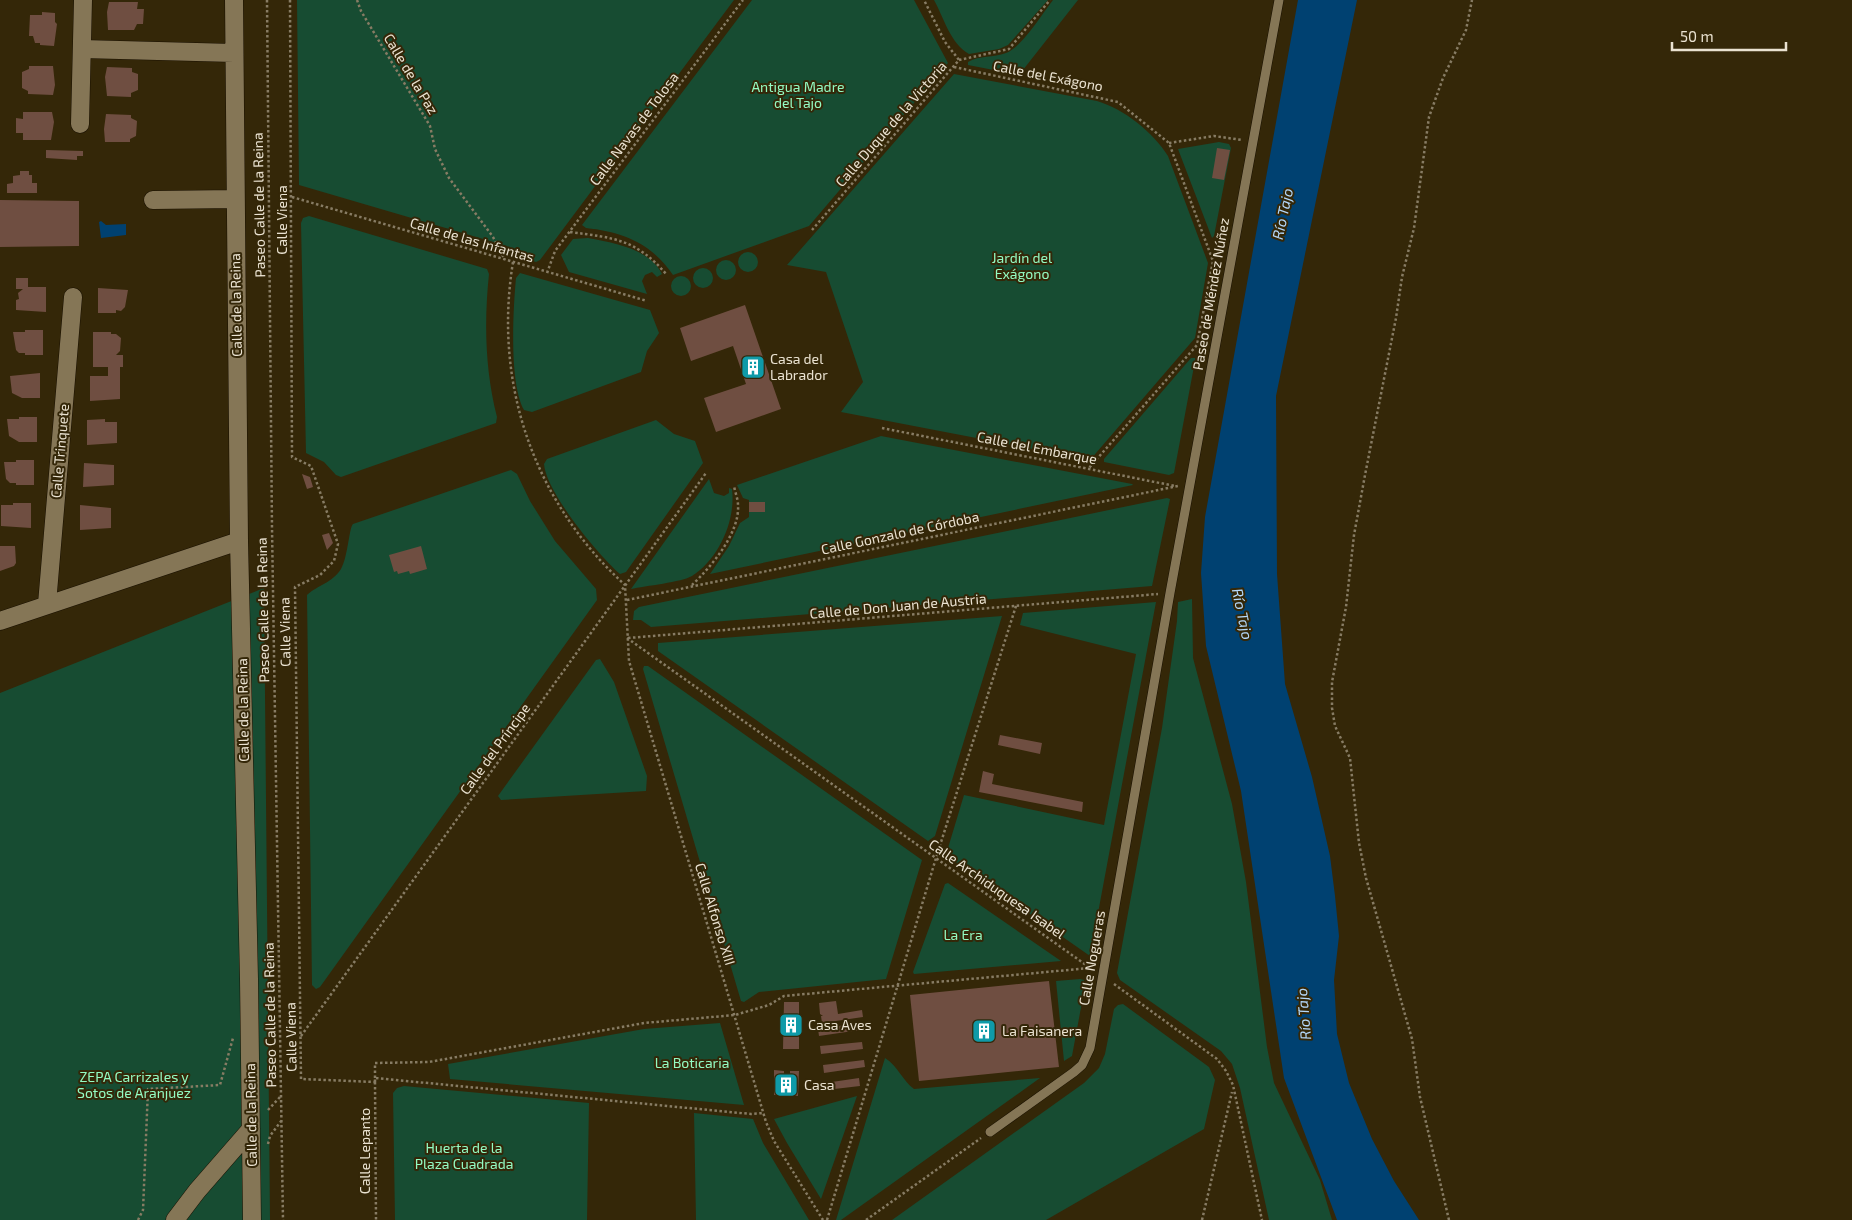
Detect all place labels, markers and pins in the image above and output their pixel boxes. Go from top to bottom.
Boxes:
place label: Casa del Labrador [770,350,828,383]
building icon: Casa del Labrador [740,354,766,380]
building icon: Casa Aves [778,1012,804,1038]
place label: Casa Aves [808,1016,872,1033]
building icon: La Faisanera [971,1018,997,1044]
place label: La Faisanera [1002,1022,1082,1039]
building icon: Casa [773,1072,799,1098]
place label: Casa [804,1076,834,1093]

